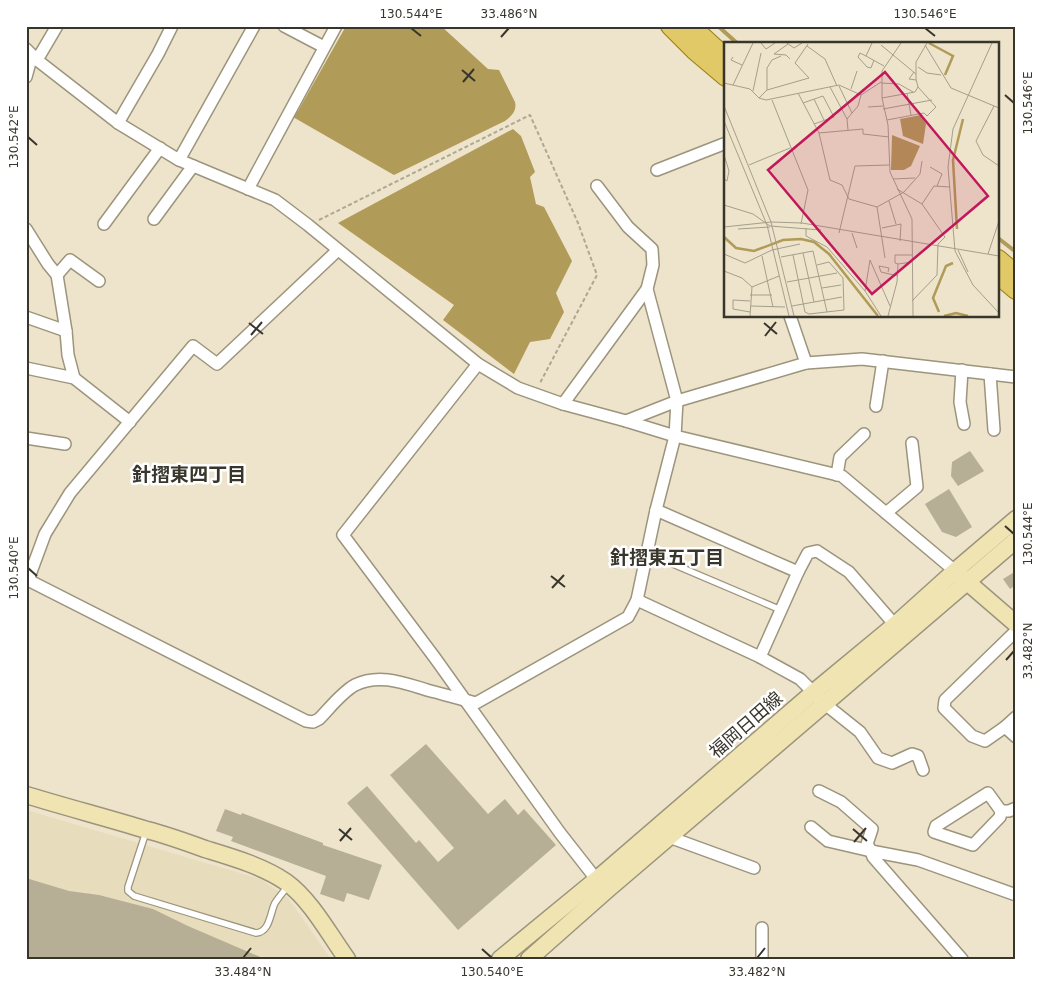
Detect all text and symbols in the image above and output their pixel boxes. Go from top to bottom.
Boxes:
text: 130.544°E [379,7,443,21]
text: 33.486°N [481,7,537,21]
text: 130.546°E [893,7,957,21]
inset map [724,42,1000,318]
text: 130.546°E [1021,71,1035,135]
text: 130.542°E [7,105,21,169]
district label: 針摺東四丁目 [132,463,246,485]
text: 130.544°E [1021,502,1035,566]
text: 130.540°E [7,536,21,600]
district label: 針摺東五丁目 [610,546,724,568]
text: 33.482°N [1021,623,1035,679]
street label: 福岡日田線 [705,687,787,762]
text: 33.484°N [215,965,271,979]
text: 130.540°E [460,965,524,979]
text: 33.482°N [729,965,785,979]

